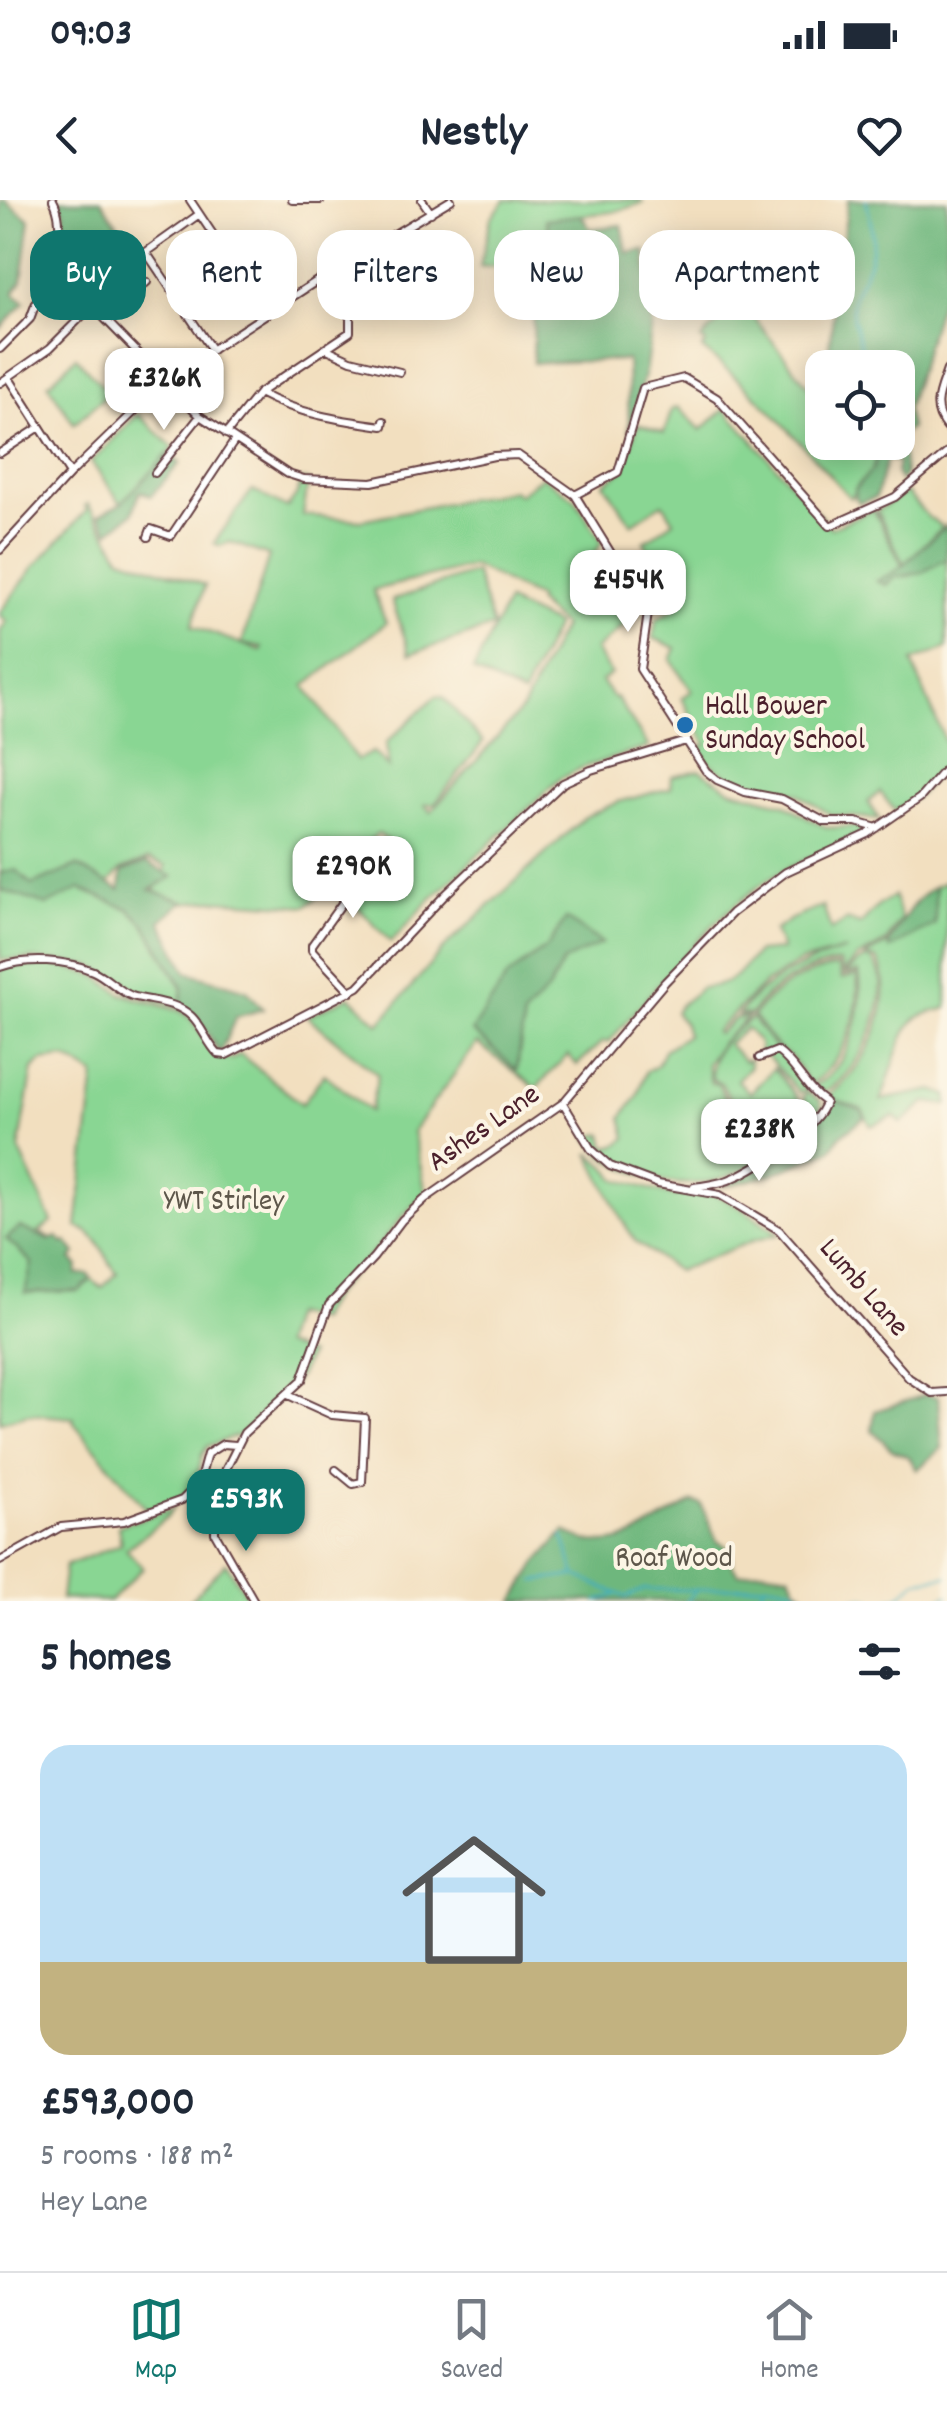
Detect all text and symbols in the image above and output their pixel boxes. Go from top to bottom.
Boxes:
text: 09:03 [50,8,132,63]
text: Nestly [420,103,527,167]
icon: back [40,108,95,163]
icon: heart [852,108,907,163]
chip: Buy [30,230,146,320]
chip: Rent [166,230,297,320]
chip: Filters [317,230,474,320]
chip: New [494,230,619,320]
chip: Apartment [639,230,855,320]
pin: £326K [94,348,234,433]
map controls [805,350,915,460]
button: locate [805,350,915,460]
text: £326K [127,357,201,403]
pin: £454K [558,550,698,635]
text: £454K [592,559,664,605]
place label: Hall Bower Sunday School [705,687,865,764]
marker: Hall Bower Sunday School [674,714,696,736]
pin: £290K [283,836,423,921]
text: £290K [315,845,391,891]
street label: Ashes Lane [420,1075,550,1185]
pin: £238K [689,1099,829,1184]
text: £238K [723,1108,795,1154]
park label: YWT Stirley [164,1182,285,1225]
street label: Lumb Lane [807,1230,917,1348]
pin: £593K [176,1469,316,1554]
text: £593K [209,1478,283,1524]
park label: Roaf Wood [615,1539,733,1582]
text: 5 homes [40,1631,172,1691]
icon: filters [852,1634,907,1689]
icon: home [384,1810,564,1990]
text: £593,000 [40,2075,195,2135]
text: 5 rooms · 188 m² [40,2135,234,2181]
text: Hey Lane [40,2181,148,2227]
tab: Map [129,2292,184,2392]
tab: Saved [441,2292,503,2392]
tab: Home [760,2292,818,2392]

